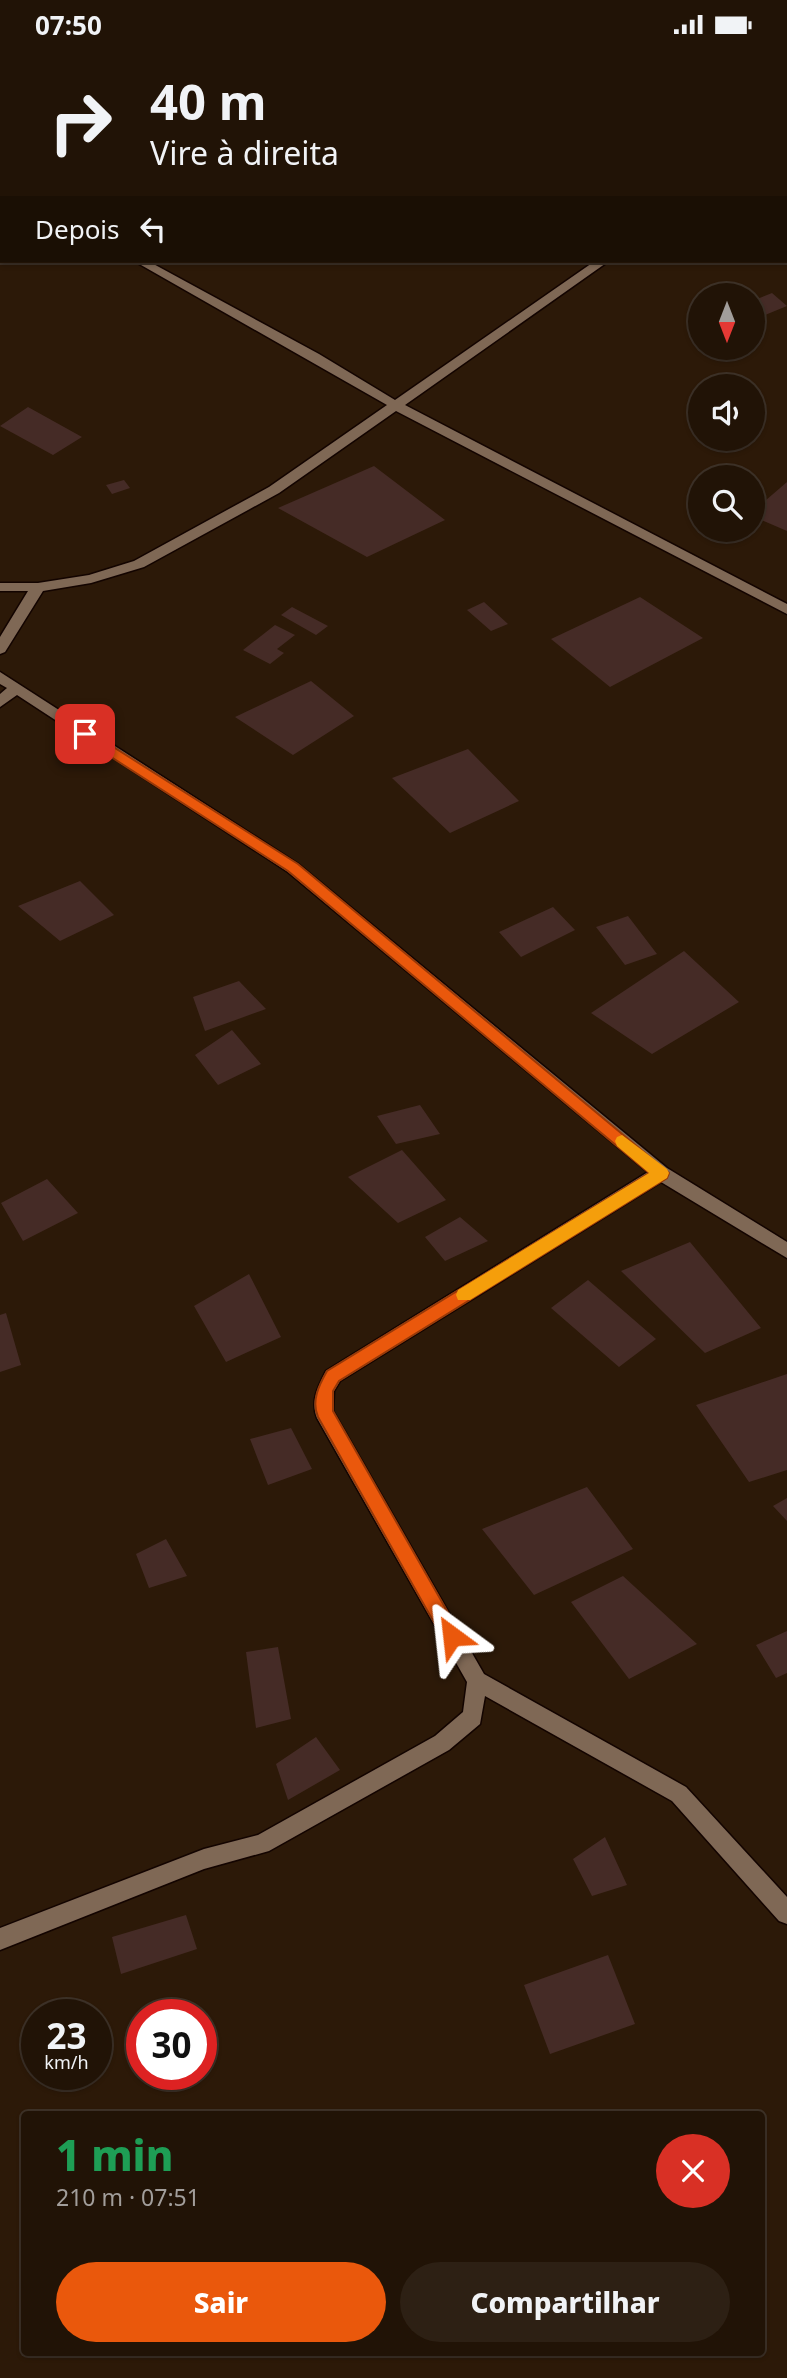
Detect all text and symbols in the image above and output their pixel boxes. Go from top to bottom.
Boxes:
text: 07:50 [35,7,102,43]
text: 40 m [150,68,267,134]
icon: right [35,77,126,168]
text: Vire à direita [150,131,339,174]
icon: left [134,210,172,248]
text: Depois [35,211,120,247]
north arrow [688,283,765,361]
map controls [688,283,765,542]
button: sound [688,374,765,451]
button: search [688,465,765,542]
pin [55,704,115,764]
icon: arrive [66,715,104,753]
position arrow [415,1599,489,1673]
speed limit sign: 30 [126,1999,217,2090]
text: 23 [46,2012,87,2059]
text: km/h [44,2050,89,2074]
text: 1 min [56,2126,173,2183]
button: close [656,2134,730,2208]
text: 210 m · 07:51 [56,2181,200,2213]
button: Sair [56,2262,386,2342]
button: Compartilhar [400,2262,730,2342]

